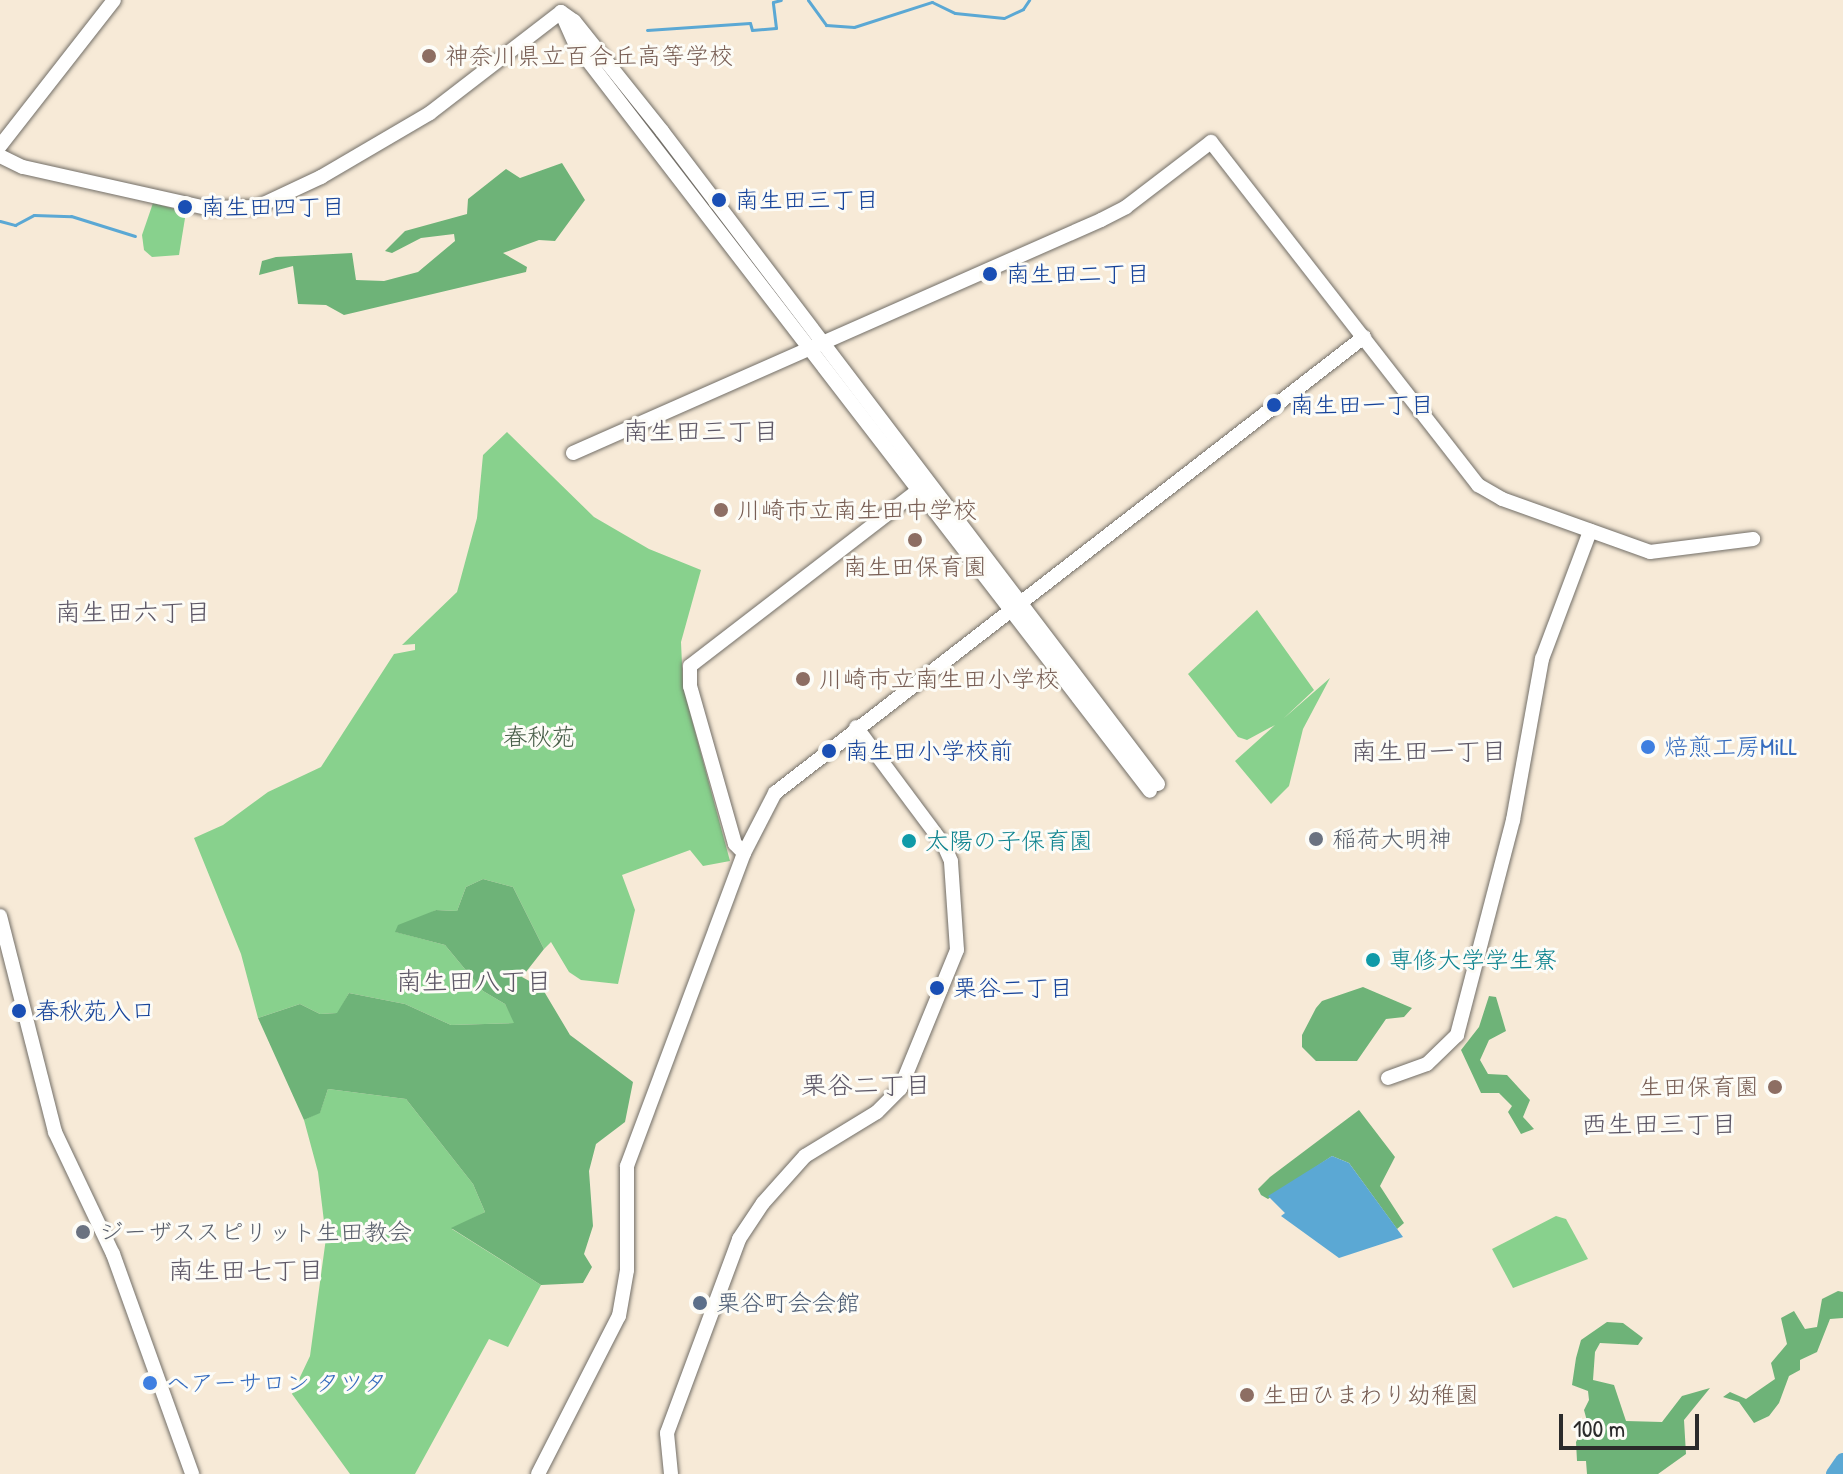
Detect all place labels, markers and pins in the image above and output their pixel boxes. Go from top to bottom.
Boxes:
place label: 神奈川県立百合丘高等学校 [445,42,733,70]
marker: 神奈川県立百合丘高等学校 [420,47,438,65]
place label: 南生田三丁目 [735,186,879,214]
marker: 南生田三丁目 [710,191,728,209]
place label: 南生田四丁目 [201,193,345,221]
marker: 南生田四丁目 [176,198,194,216]
place label: 南生田二丁目 [1006,260,1150,288]
marker: 南生田二丁目 [981,265,999,283]
place label: 南生田一丁目 [1290,391,1434,419]
marker: 南生田一丁目 [1265,396,1283,414]
place label: 川崎市立南生田中学校 [737,496,977,524]
marker: 川崎市立南生田中学校 [712,501,730,519]
marker: 南生田保育園 [906,531,924,549]
place label: 南生田保育園 [843,553,987,581]
place label: 川崎市立南生田小学校 [819,665,1059,693]
marker: 川崎市立南生田小学校 [794,670,812,688]
place label: 焙煎工房MiLL [1664,733,1798,761]
place label: 南生田小学校前 [845,737,1013,765]
marker: 焙煎工房MiLL [1639,738,1657,756]
marker: 南生田小学校前 [820,742,838,760]
place label: 稲荷大明神 [1332,825,1452,853]
place label: 太陽の子保育園 [925,827,1093,855]
marker: 稲荷大明神 [1307,830,1325,848]
marker: 太陽の子保育園 [900,832,918,850]
place label: 専修大学学生寮 [1389,946,1557,974]
marker: 専修大学学生寮 [1364,951,1382,969]
place label: 栗谷二丁目 [953,974,1073,1002]
marker: 栗谷二丁目 [928,979,946,997]
place label: 春秋苑入口 [35,997,155,1025]
marker: 春秋苑入口 [10,1002,28,1020]
place label: 生田保育園 [1639,1073,1759,1101]
marker: 生田保育園 [1766,1078,1784,1096]
place label: ジーザススピリット生田教会 [99,1218,411,1246]
marker: ジーザススピリット生田教会 [74,1223,92,1241]
place label: 栗谷町会会館 [716,1289,860,1317]
marker: 栗谷町会会館 [691,1294,709,1312]
place label: ヘアーサロン タツタ [166,1369,387,1397]
marker: ヘアーサロン タツタ [141,1374,159,1392]
place label: 生田ひまわり幼稚園 [1263,1381,1479,1409]
marker: 生田ひまわり幼稚園 [1238,1386,1256,1404]

